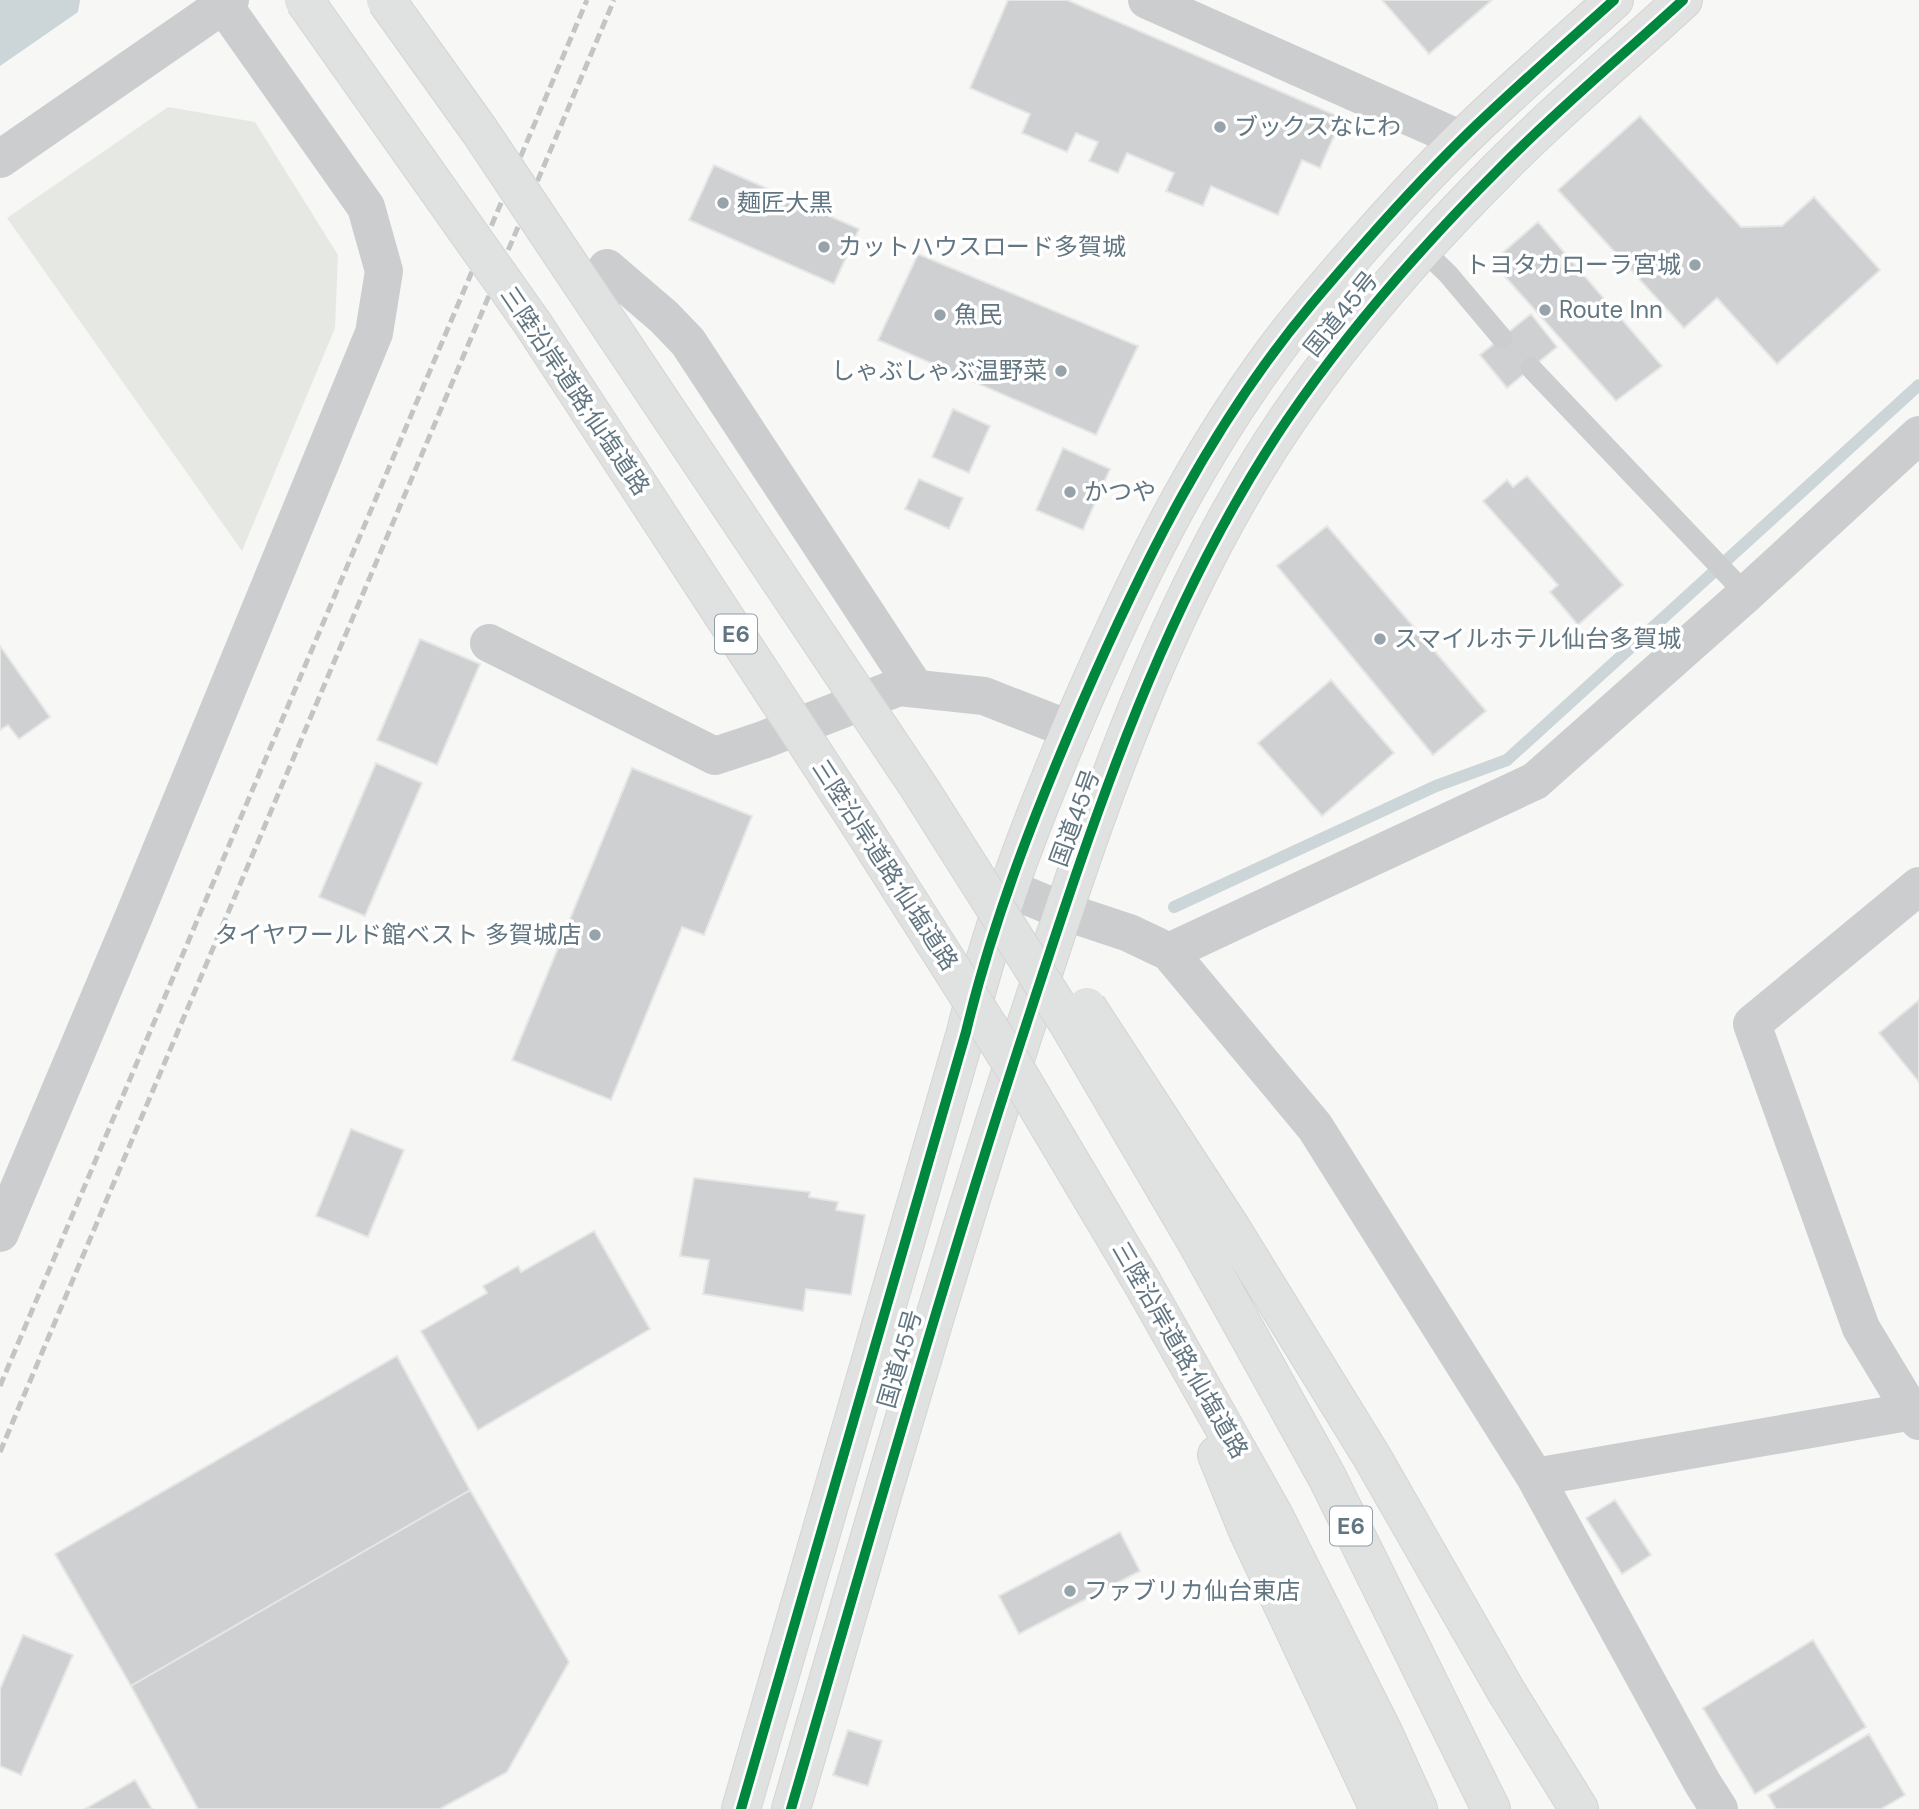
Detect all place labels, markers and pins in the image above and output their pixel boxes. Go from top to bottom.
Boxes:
place label: ブックスなにわ [1234,111,1401,142]
marker: ブックスなにわ [1212,119,1228,135]
place label: 麺匠大黒 [737,187,833,218]
marker: 麺匠大黒 [715,195,731,211]
place label: カットハウスロード多賀城 [838,231,1126,262]
marker: カットハウスロード多賀城 [816,239,832,255]
place label: トヨタカローラ宮城 [1465,249,1681,280]
marker: トヨタカローラ宮城 [1687,257,1703,273]
place label: Route Inn [1559,294,1663,325]
place label: 魚民 [954,299,1002,330]
marker: Route Inn [1537,302,1553,318]
marker: 魚民 [932,307,948,323]
place label: しゃぶしゃぶ温野菜 [831,355,1047,386]
marker: しゃぶしゃぶ温野菜 [1053,363,1069,379]
place label: かつや [1084,476,1156,507]
marker: かつや [1062,484,1078,500]
place label: スマイルホテル仙台多賀城 [1394,623,1681,654]
marker: スマイルホテル仙台多賀城 [1372,631,1388,647]
place label: タイヤワールド館ベスト 多賀城店 [215,919,581,950]
marker: タイヤワールド館ベスト 多賀城店 [587,927,603,943]
place label: ファブリカ仙台東店 [1084,1575,1300,1606]
marker: ファブリカ仙台東店 [1062,1583,1078,1599]

